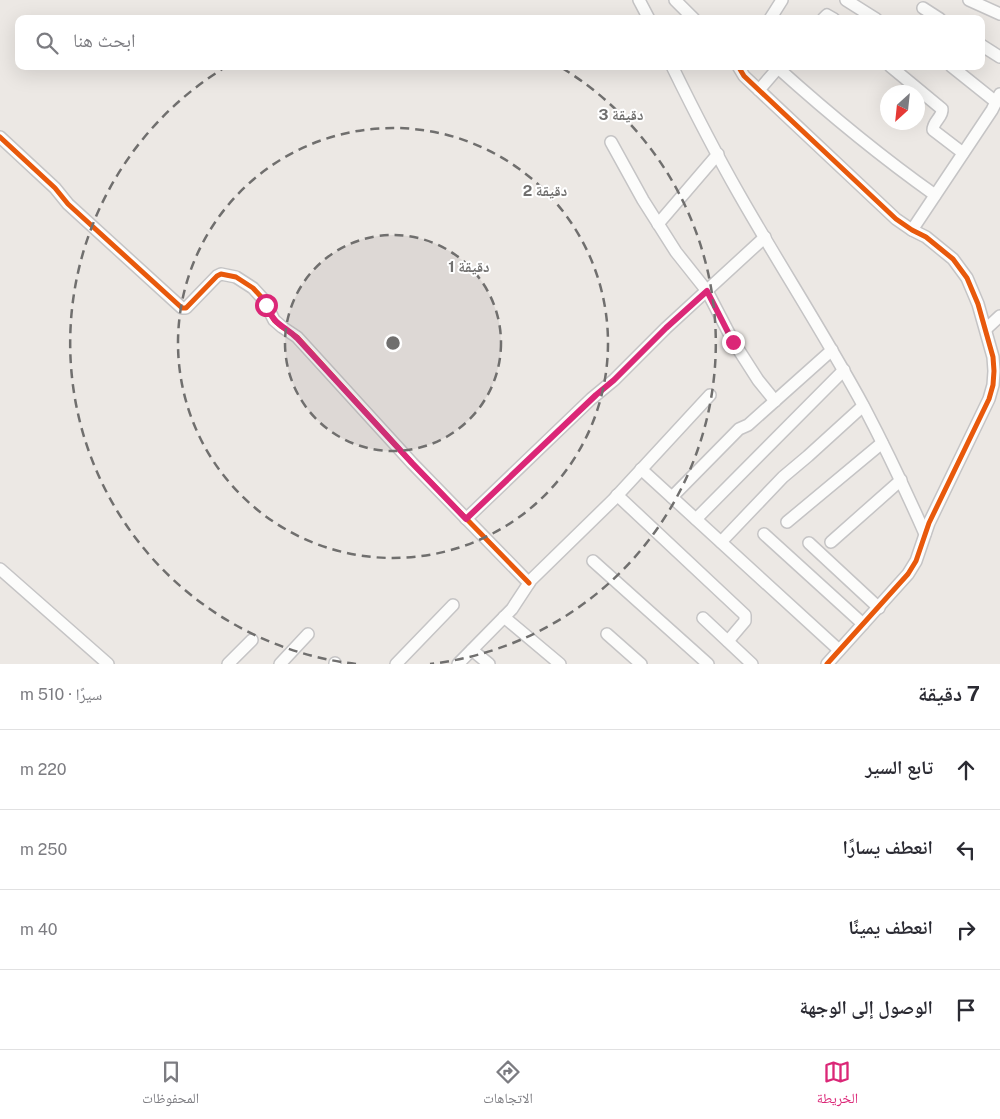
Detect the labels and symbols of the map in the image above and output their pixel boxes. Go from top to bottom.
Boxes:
north arrow [880,85,925,130]
text: 3 دقيقة [599,106,643,123]
text: 2 دقيقة [523,182,567,199]
text: 1 دقيقة [448,258,490,275]
route start [255,294,278,317]
route end [722,331,745,354]
centre of rings [384,334,402,352]

